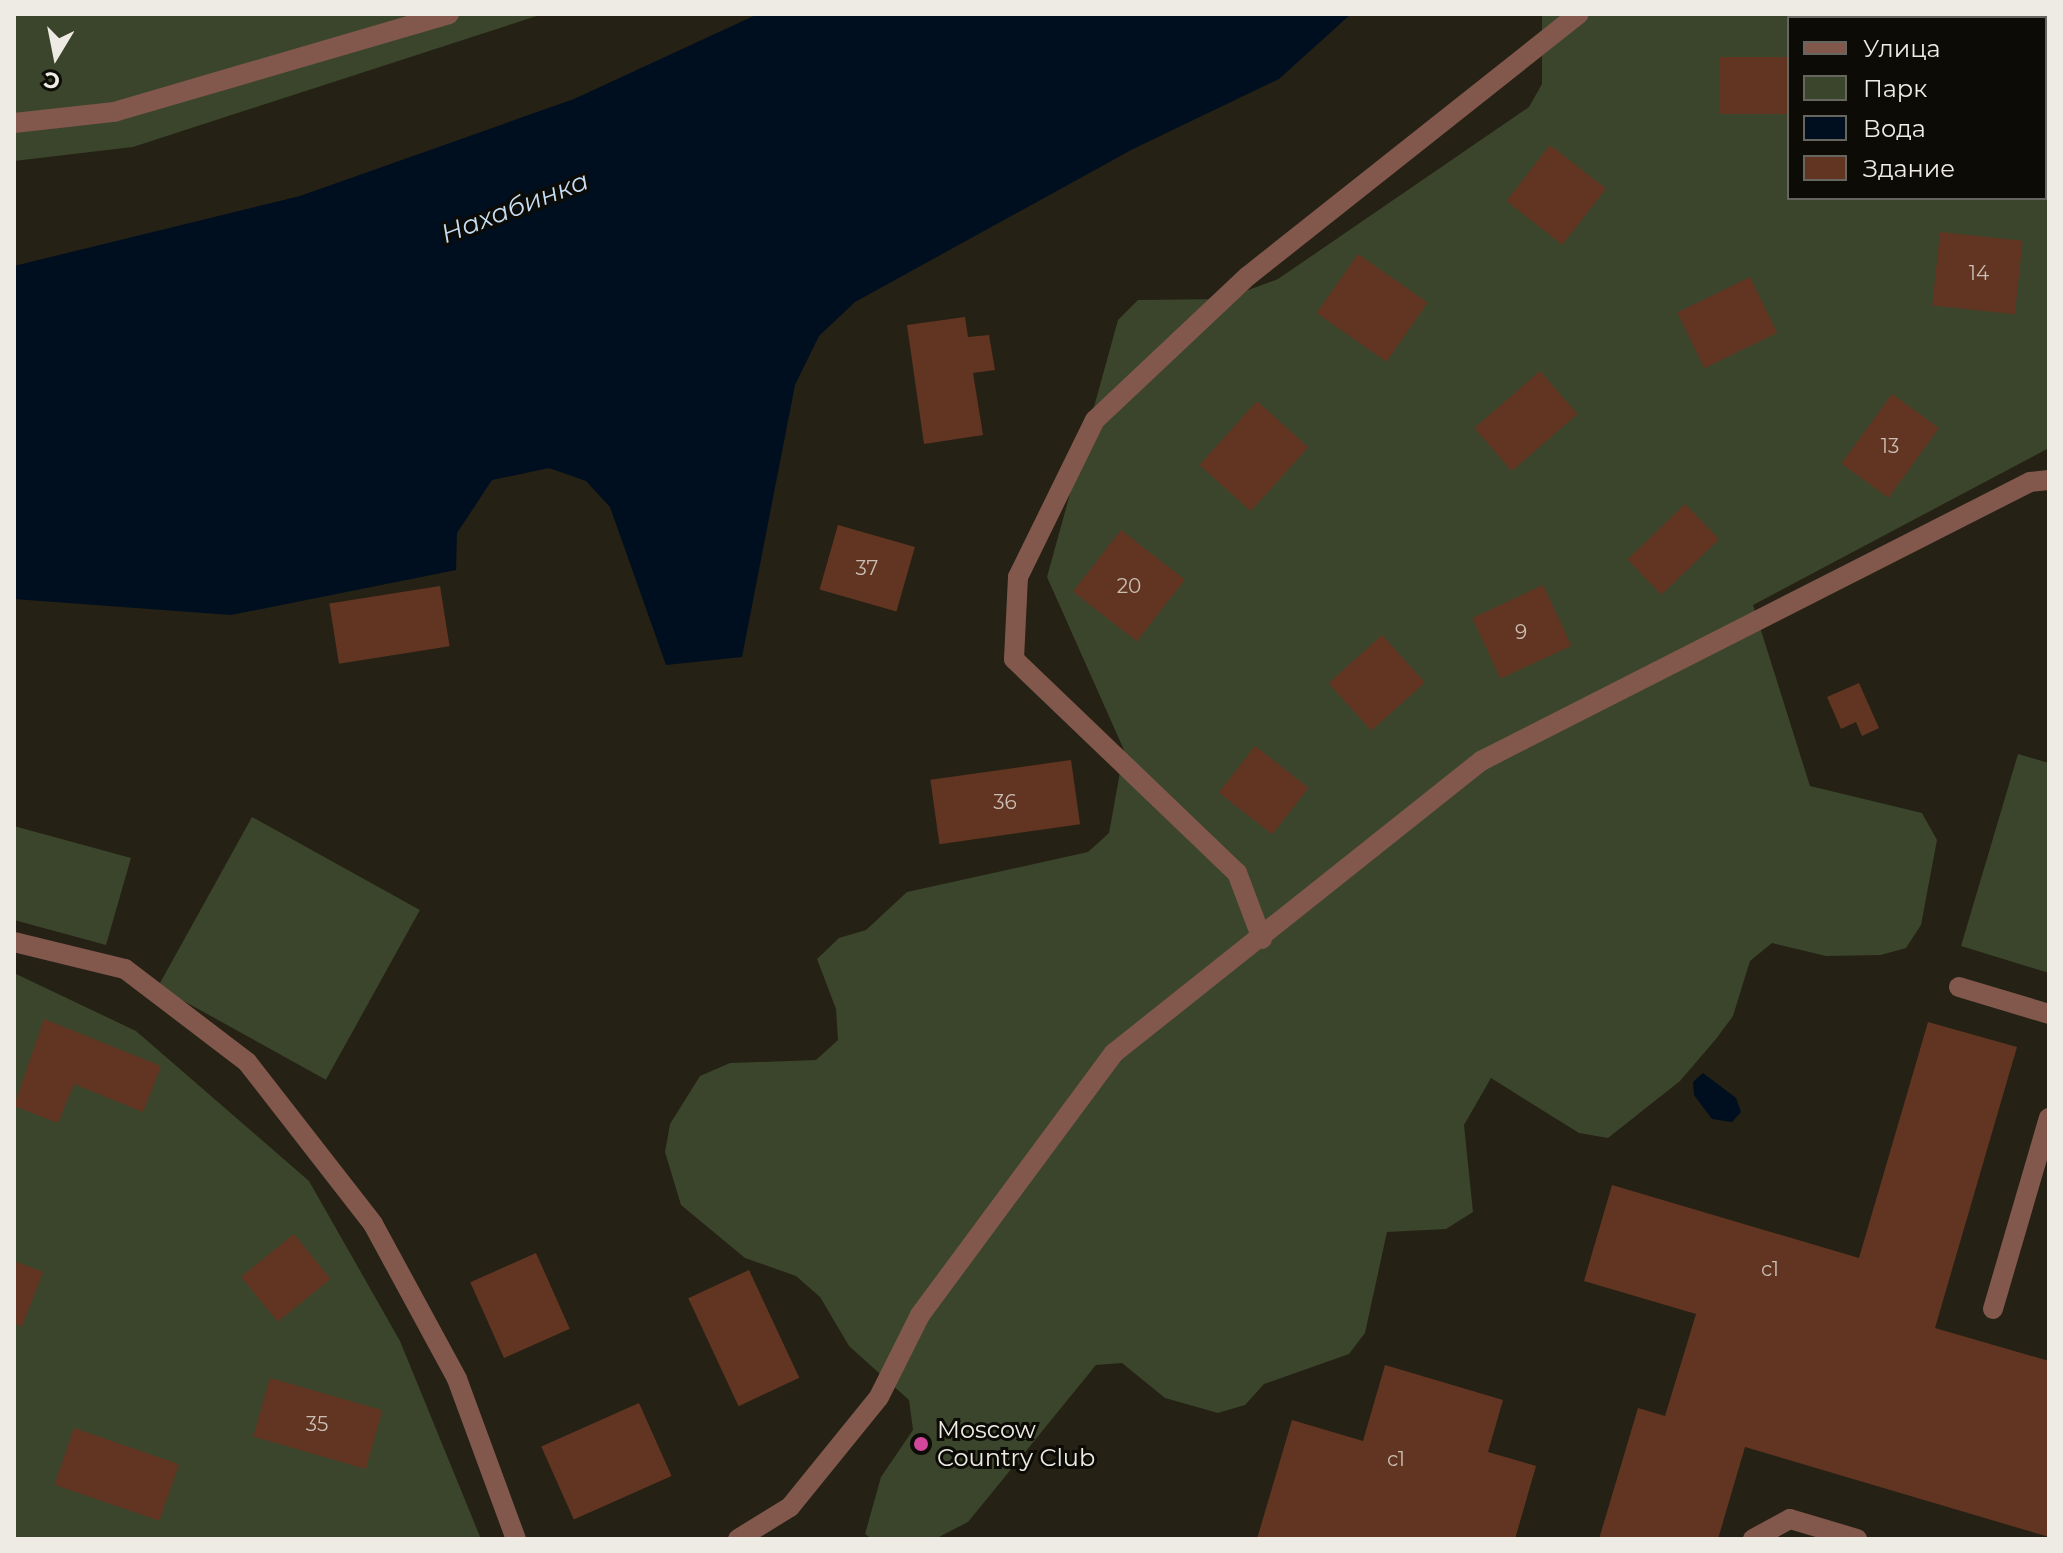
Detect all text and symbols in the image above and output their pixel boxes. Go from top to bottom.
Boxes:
north arrow [16,16,96,96]
legend [1787,16,2047,200]
text: Улица [1863,34,1941,63]
text: С [42,65,62,95]
text: Парк [1863,74,1927,103]
text: Вода [1863,114,1926,143]
text: Здание [1863,154,1955,183]
water label: Нахабинка [437,166,593,250]
house number: 14 [1969,261,1989,285]
house number: 13 [1881,434,1899,458]
house number: 37 [856,556,878,580]
house number: 20 [1117,574,1141,598]
house number: 9 [1515,620,1527,644]
house number: 36 [993,790,1017,814]
house number: с1 [1761,1257,1779,1281]
house number: 35 [306,1412,328,1436]
place label: Moscow Country Club [937,1416,1095,1472]
marker: Moscow Country Club [912,1435,930,1453]
house number: с1 [1387,1447,1405,1471]

